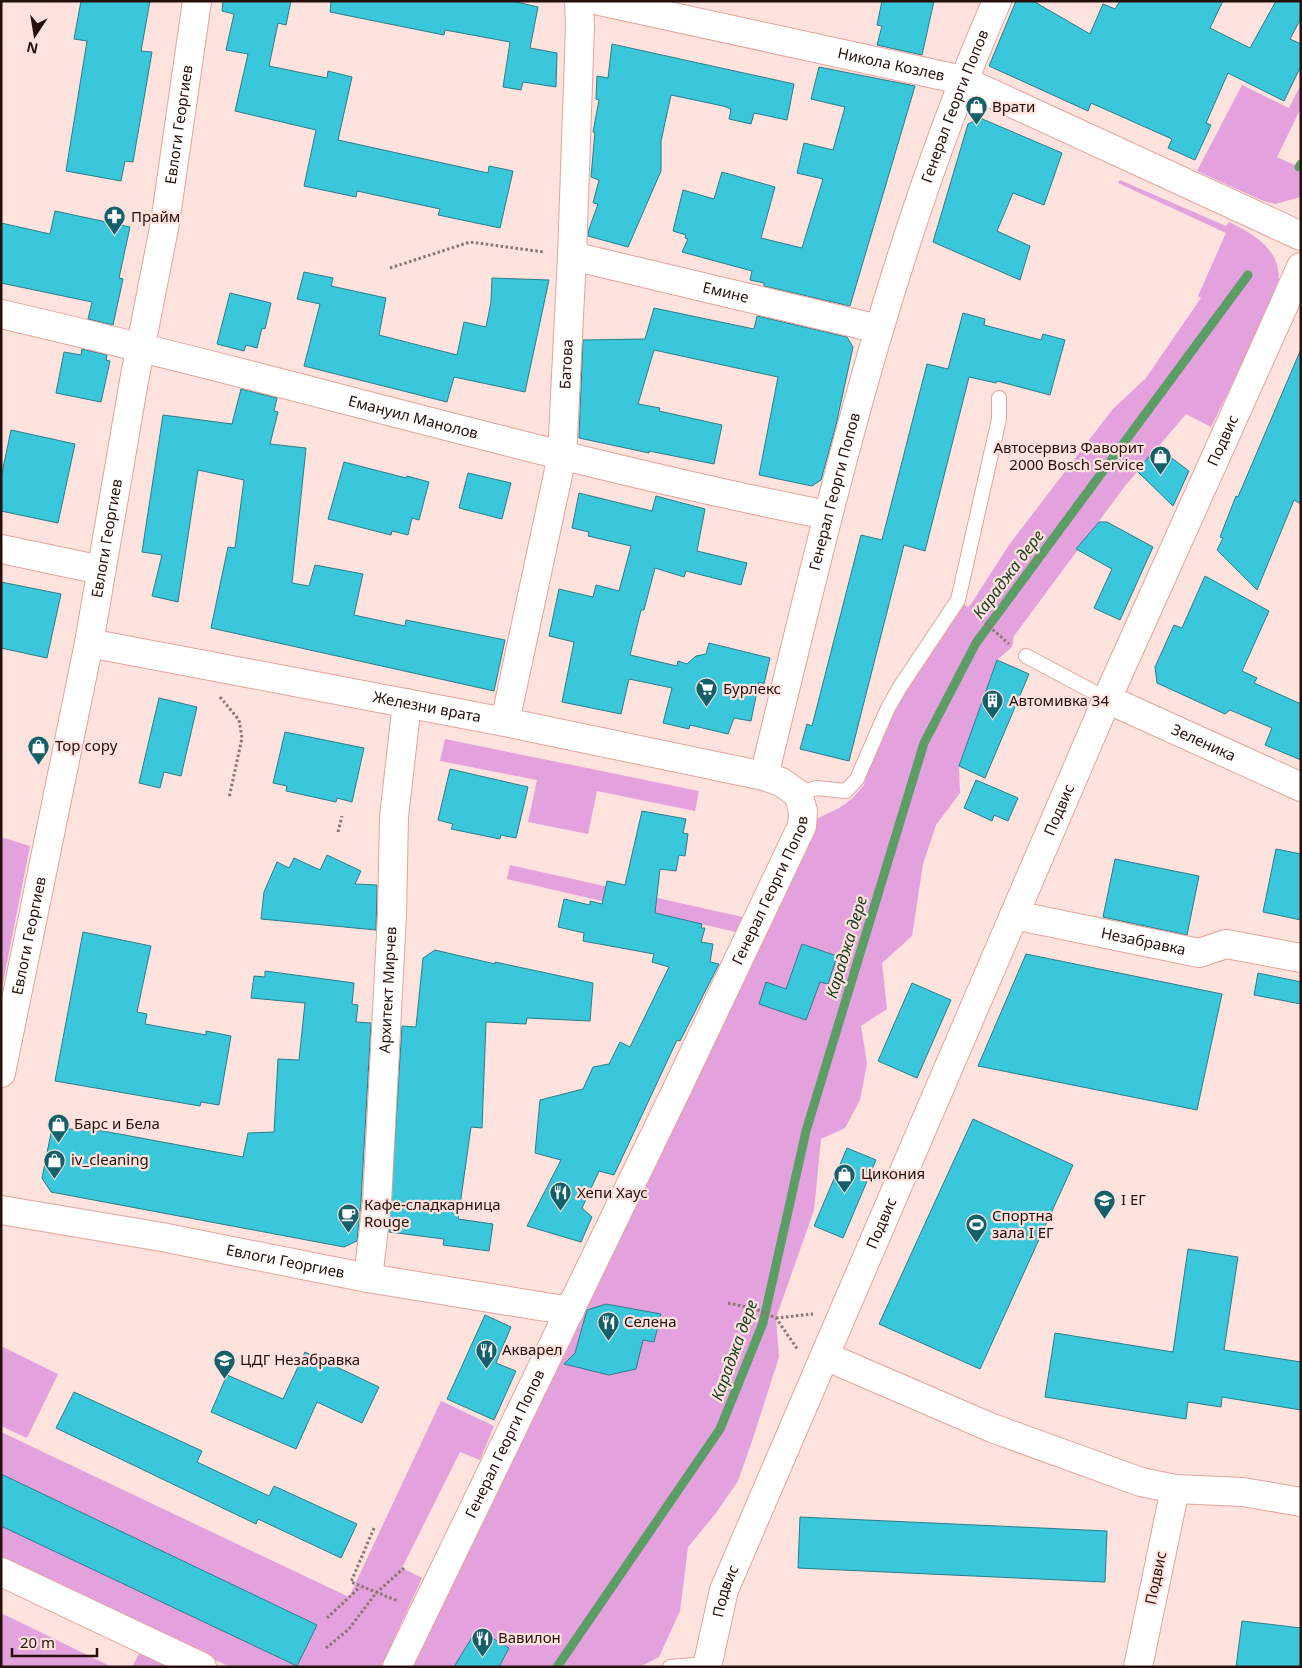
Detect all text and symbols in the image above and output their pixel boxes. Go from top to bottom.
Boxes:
north arrow [10,10,60,60]
street label: Генерал Георги Попов [916,26,993,185]
text: N [25,38,40,59]
street label: Никола Козлев [836,42,947,85]
street label: Евлоги Георгиев [160,64,197,186]
shop icon: Врати [964,95,988,126]
place label: Врати [992,96,1035,116]
pharmacy icon: Прайм [103,205,127,236]
place label: Прайм [131,206,180,226]
street label: Емине [701,276,751,307]
street label: Батова [554,339,577,390]
street label: Емануил Манолов [346,390,481,443]
street label: Генерал Георги Попов [804,410,864,573]
street label: Подвис [1202,411,1242,469]
place label: Автосервиз Фаворит 2000 Bosch Service [993,437,1144,474]
shop icon: Автосервиз Фаворит 2000 Bosch Service [1148,445,1172,476]
street label: Евлоги Георгиев [86,477,126,599]
water label: Караджа дере [967,525,1049,623]
supermarket icon: Бурлекс [695,677,719,708]
place label: Бурлекс [723,678,781,698]
street label: Железни врата [371,686,483,726]
building icon: Автомивка 34 [981,689,1005,720]
place label: Автомивка 34 [1009,690,1109,710]
street label: Зеленика [1169,719,1239,765]
shop icon: Top copy [27,734,51,765]
place label: Top copy [55,735,118,755]
street label: Подвис [1039,781,1078,838]
street label: Генерал Георги Попов [726,815,812,968]
street label: Евлоги Георгиев [6,875,50,997]
water label: Караджа дере [820,893,872,1001]
street label: Незабравка [1099,922,1188,959]
street label: Архитект Мирчев [374,926,400,1054]
shop icon: Барс и Бела [46,1112,70,1143]
place label: Барс и Бела [74,1113,160,1133]
shop icon: iv_cleaning [43,1148,67,1179]
place label: iv_cleaning [71,1149,149,1169]
shop icon: Цикония [833,1162,857,1193]
place label: Цикония [861,1163,925,1183]
restaurant icon: Хепи Хаус [549,1181,573,1212]
place label: Хепи Хаус [577,1182,648,1202]
school or university icon: I ЕГ [1093,1188,1117,1219]
place label: I ЕГ [1121,1189,1146,1209]
place label: Кафе-сладкарница Rouge [364,1194,501,1231]
street label: Подвис [861,1194,901,1252]
cafe icon: Кафе-сладкарница Rouge [336,1202,360,1233]
place label: Спортна зала I ЕГ [992,1205,1054,1242]
sports icon: Спортна зала I ЕГ [964,1213,988,1244]
street label: Евлоги Георгиев [225,1239,347,1282]
water label: Караджа дере [706,1296,762,1403]
restaurant icon: Селена [596,1310,620,1341]
place label: Селена [624,1311,677,1331]
restaurant icon: Акварел [474,1338,498,1369]
place label: Акварел [502,1339,563,1359]
school or university icon: ЦДГ Незабравка [212,1348,236,1379]
place label: ЦДГ Незабравка [240,1349,360,1369]
street label: Генерал Георги Попов [460,1366,549,1521]
street label: Подвис [1140,1549,1170,1606]
street label: Подвис [707,1562,743,1619]
scale bar [12,1626,98,1658]
restaurant icon: Вавилон [470,1626,494,1657]
place label: Вавилон [498,1627,561,1647]
text: 20 m [20,1632,55,1652]

